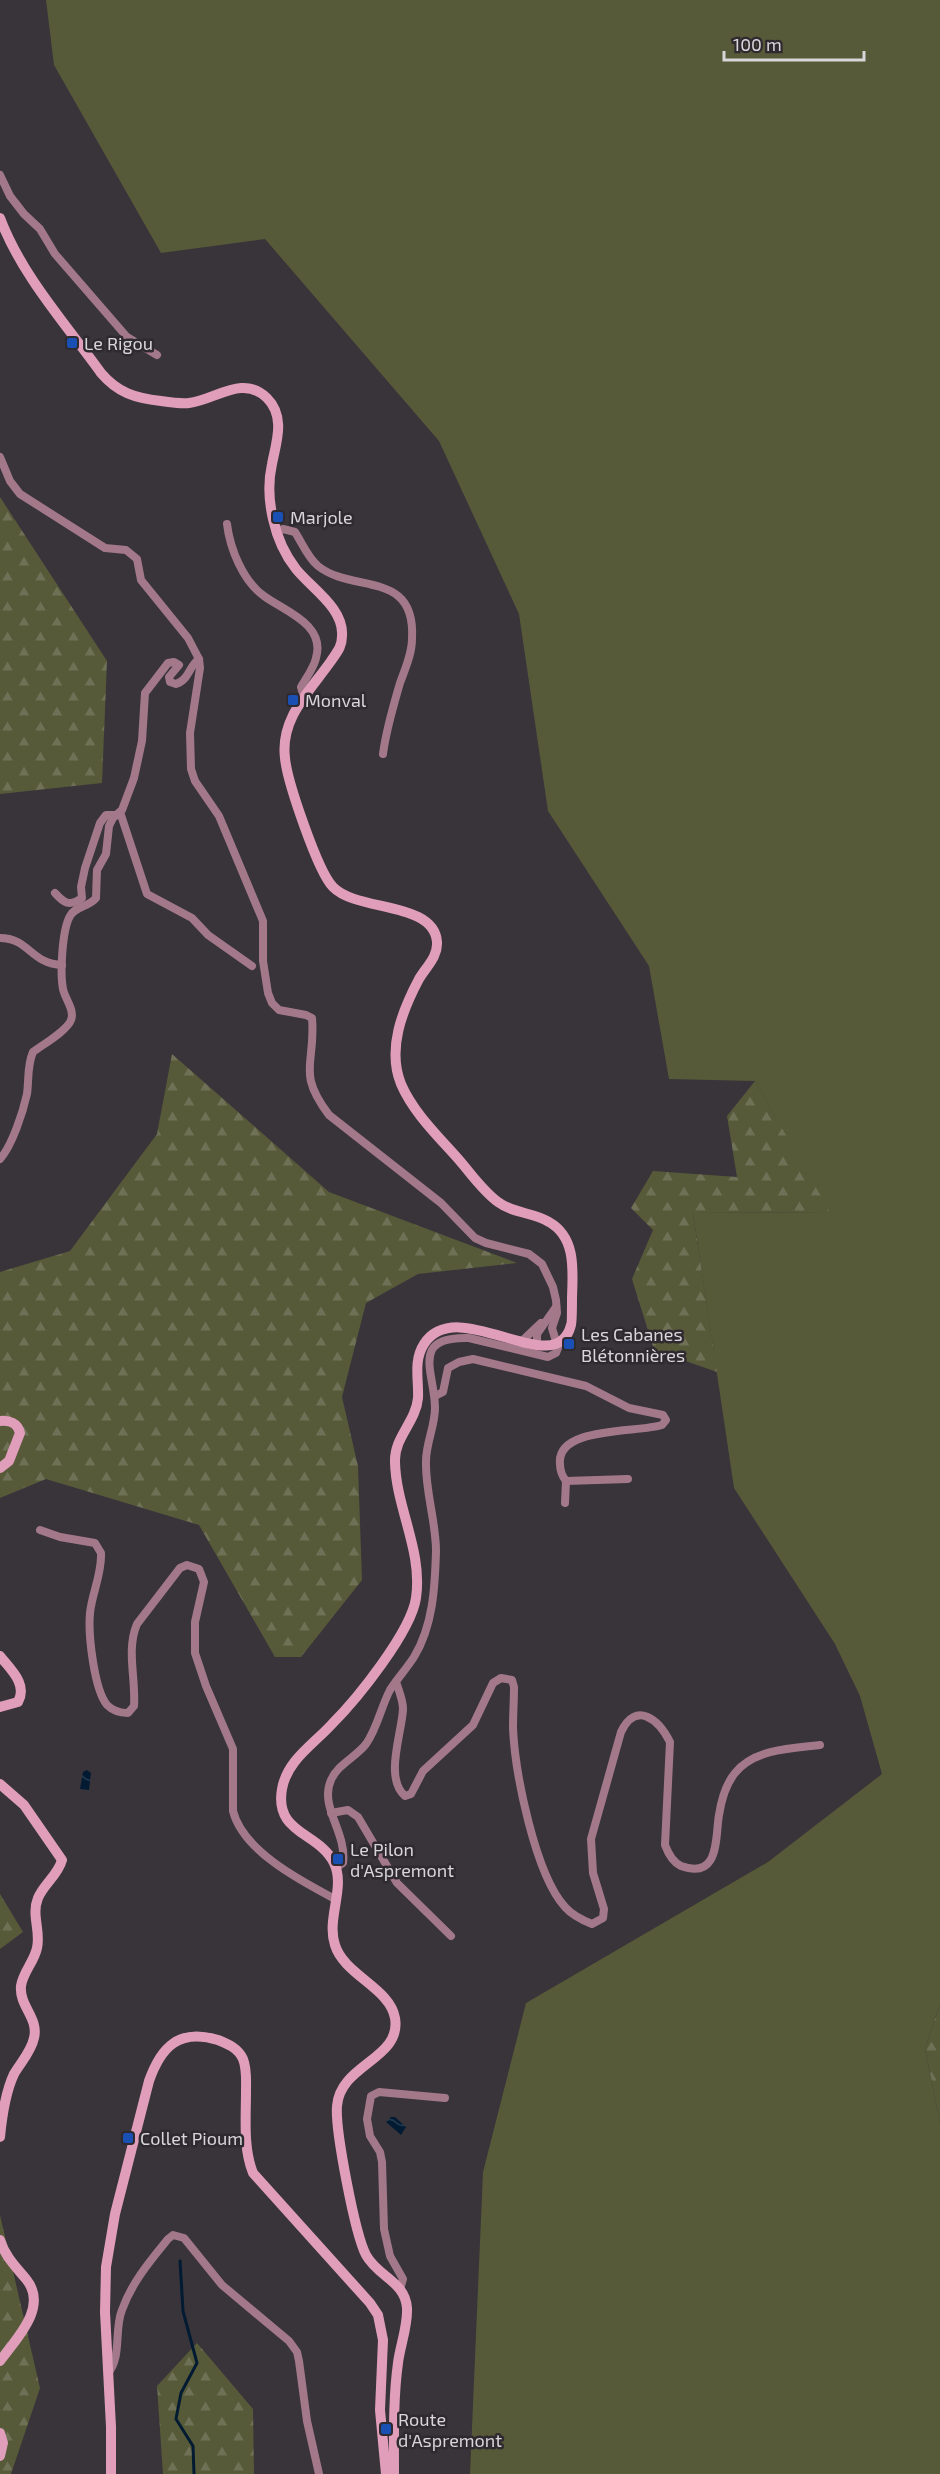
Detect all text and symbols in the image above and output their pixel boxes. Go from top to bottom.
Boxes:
scale bar [724,24,864,62]
text: 100 m [733,33,782,55]
place label: Le Rigou [84,332,153,354]
marker: Le Rigou [65,336,79,350]
place label: Marjole [290,506,353,528]
marker: Marjole [271,510,285,524]
place label: Monval [305,689,367,711]
marker: Monval [286,693,300,707]
place label: Les Cabanes Blétonnières [581,1323,685,1366]
marker: Les Cabanes Blétonnières [562,1337,576,1351]
place label: Le Pilon d'Aspremont [350,1838,454,1881]
marker: Le Pilon d'Aspremont [331,1852,345,1866]
place label: Collet Pioum [140,2127,243,2149]
marker: Collet Pioum [121,2131,135,2145]
place label: Route d'Aspremont [398,2408,502,2451]
marker: Route d'Aspremont [379,2422,393,2436]

